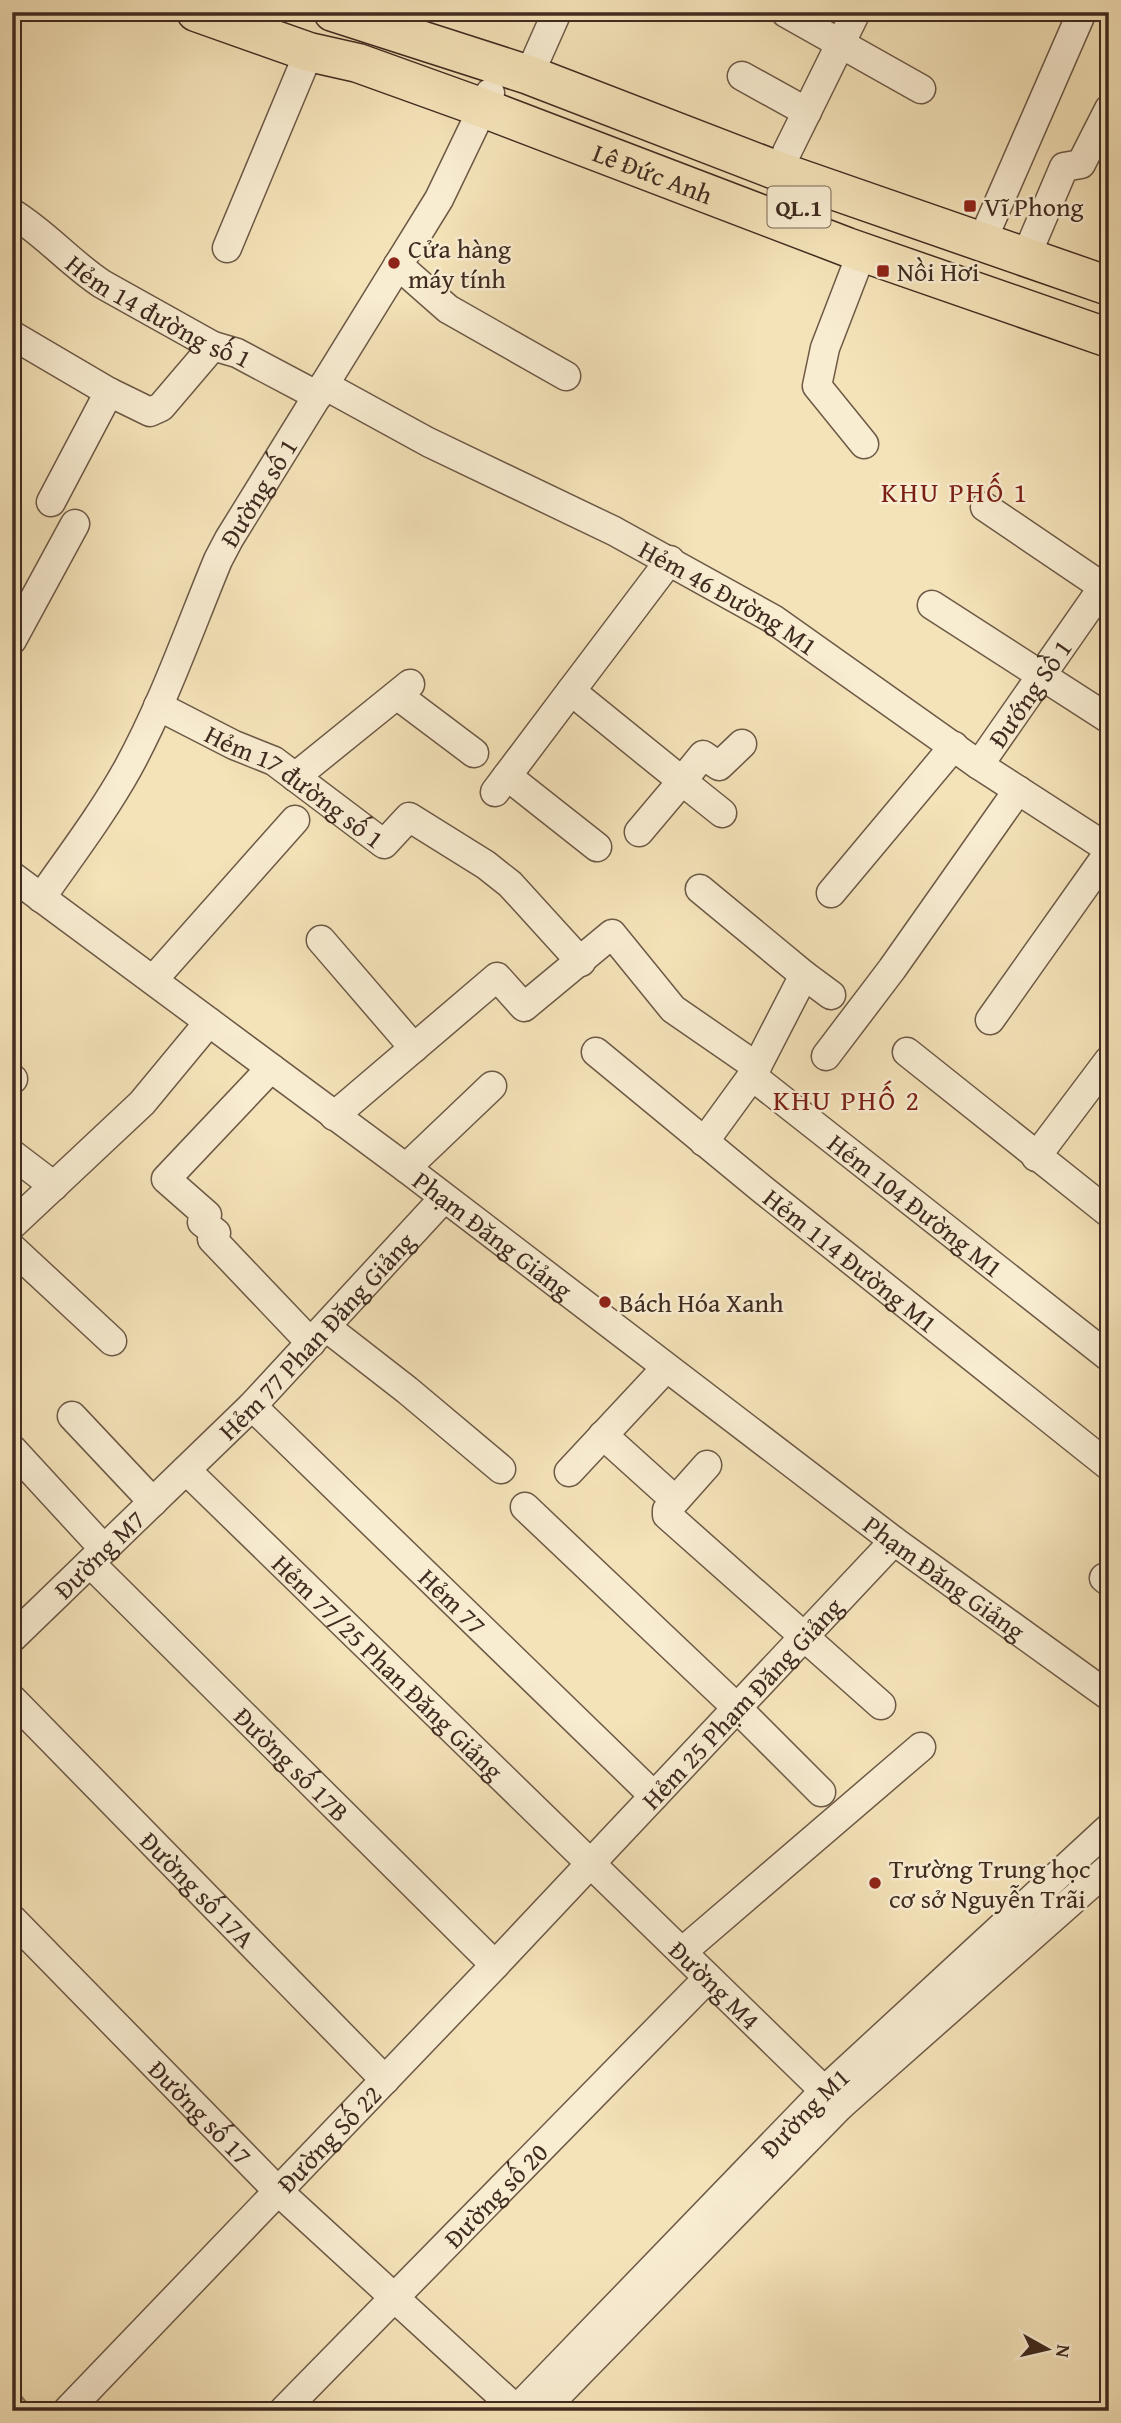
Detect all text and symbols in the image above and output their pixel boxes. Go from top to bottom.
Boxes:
street label: Lê Đức Anh [588,132,719,214]
road number: QL.1 [768,187,830,228]
place label: Vĩ Phong [984,187,1083,226]
marker: Vĩ Phong [962,198,978,214]
place label: Cửa hàng máy tính [408,229,511,298]
street label: Hẻm 14 đường số 1 [58,244,259,377]
place label: Nồi Hơi [897,252,979,291]
marker: Cửa hàng máy tính [386,255,402,271]
marker: Nồi Hơi [875,263,891,279]
street label: Đường số 1 [209,430,307,554]
district label: KHU PHỐ 1 [881,471,1029,512]
street label: Hẻm 46 Đường M1 [632,529,826,664]
street label: Đướng Sồ 1 [978,631,1081,755]
street label: Hẻm 17 đường số 1 [198,714,393,857]
district label: KHU PHỐ 2 [773,1079,921,1120]
street label: Hẻm 104 Đường M1 [820,1124,1012,1286]
street label: Phạm Đăng Giảng [405,1161,581,1308]
street label: Hẻm 114 Đường M1 [755,1178,947,1342]
street label: Hẻm 77 Phan Đăng Giảng [209,1223,423,1448]
place label: Bách Hóa Xanh [619,1283,784,1322]
marker: Bách Hóa Xanh [597,1294,613,1310]
street label: Đường M7 [45,1500,153,1607]
street label: Phạm Đăng Giảng [856,1505,1034,1649]
street label: Hẻm 77/25 Phan Đăng Giảng [264,1545,513,1789]
street label: Hẻm 77 [410,1559,496,1643]
street label: Hẻm 25 Phạm Đăng Giảng [632,1588,851,1818]
street label: Đường số 17B [226,1697,359,1830]
street label: Đường số 17A [132,1822,265,1957]
place label: Trường Trung học cơ sở Nguyễn Trãi [889,1849,1090,1918]
marker: Trường Trung học cơ sở Nguyễn Trãi [867,1875,883,1891]
street label: Đường M4 [661,1931,769,2038]
street label: Đường số 17 [140,2050,262,2174]
street label: Đường M1 [750,2058,858,2166]
street label: Đường Số 22 [267,2075,390,2201]
street label: Đường số 20 [434,2133,556,2256]
north arrow [1012,2314,1082,2384]
text: N [1049,2343,1079,2360]

